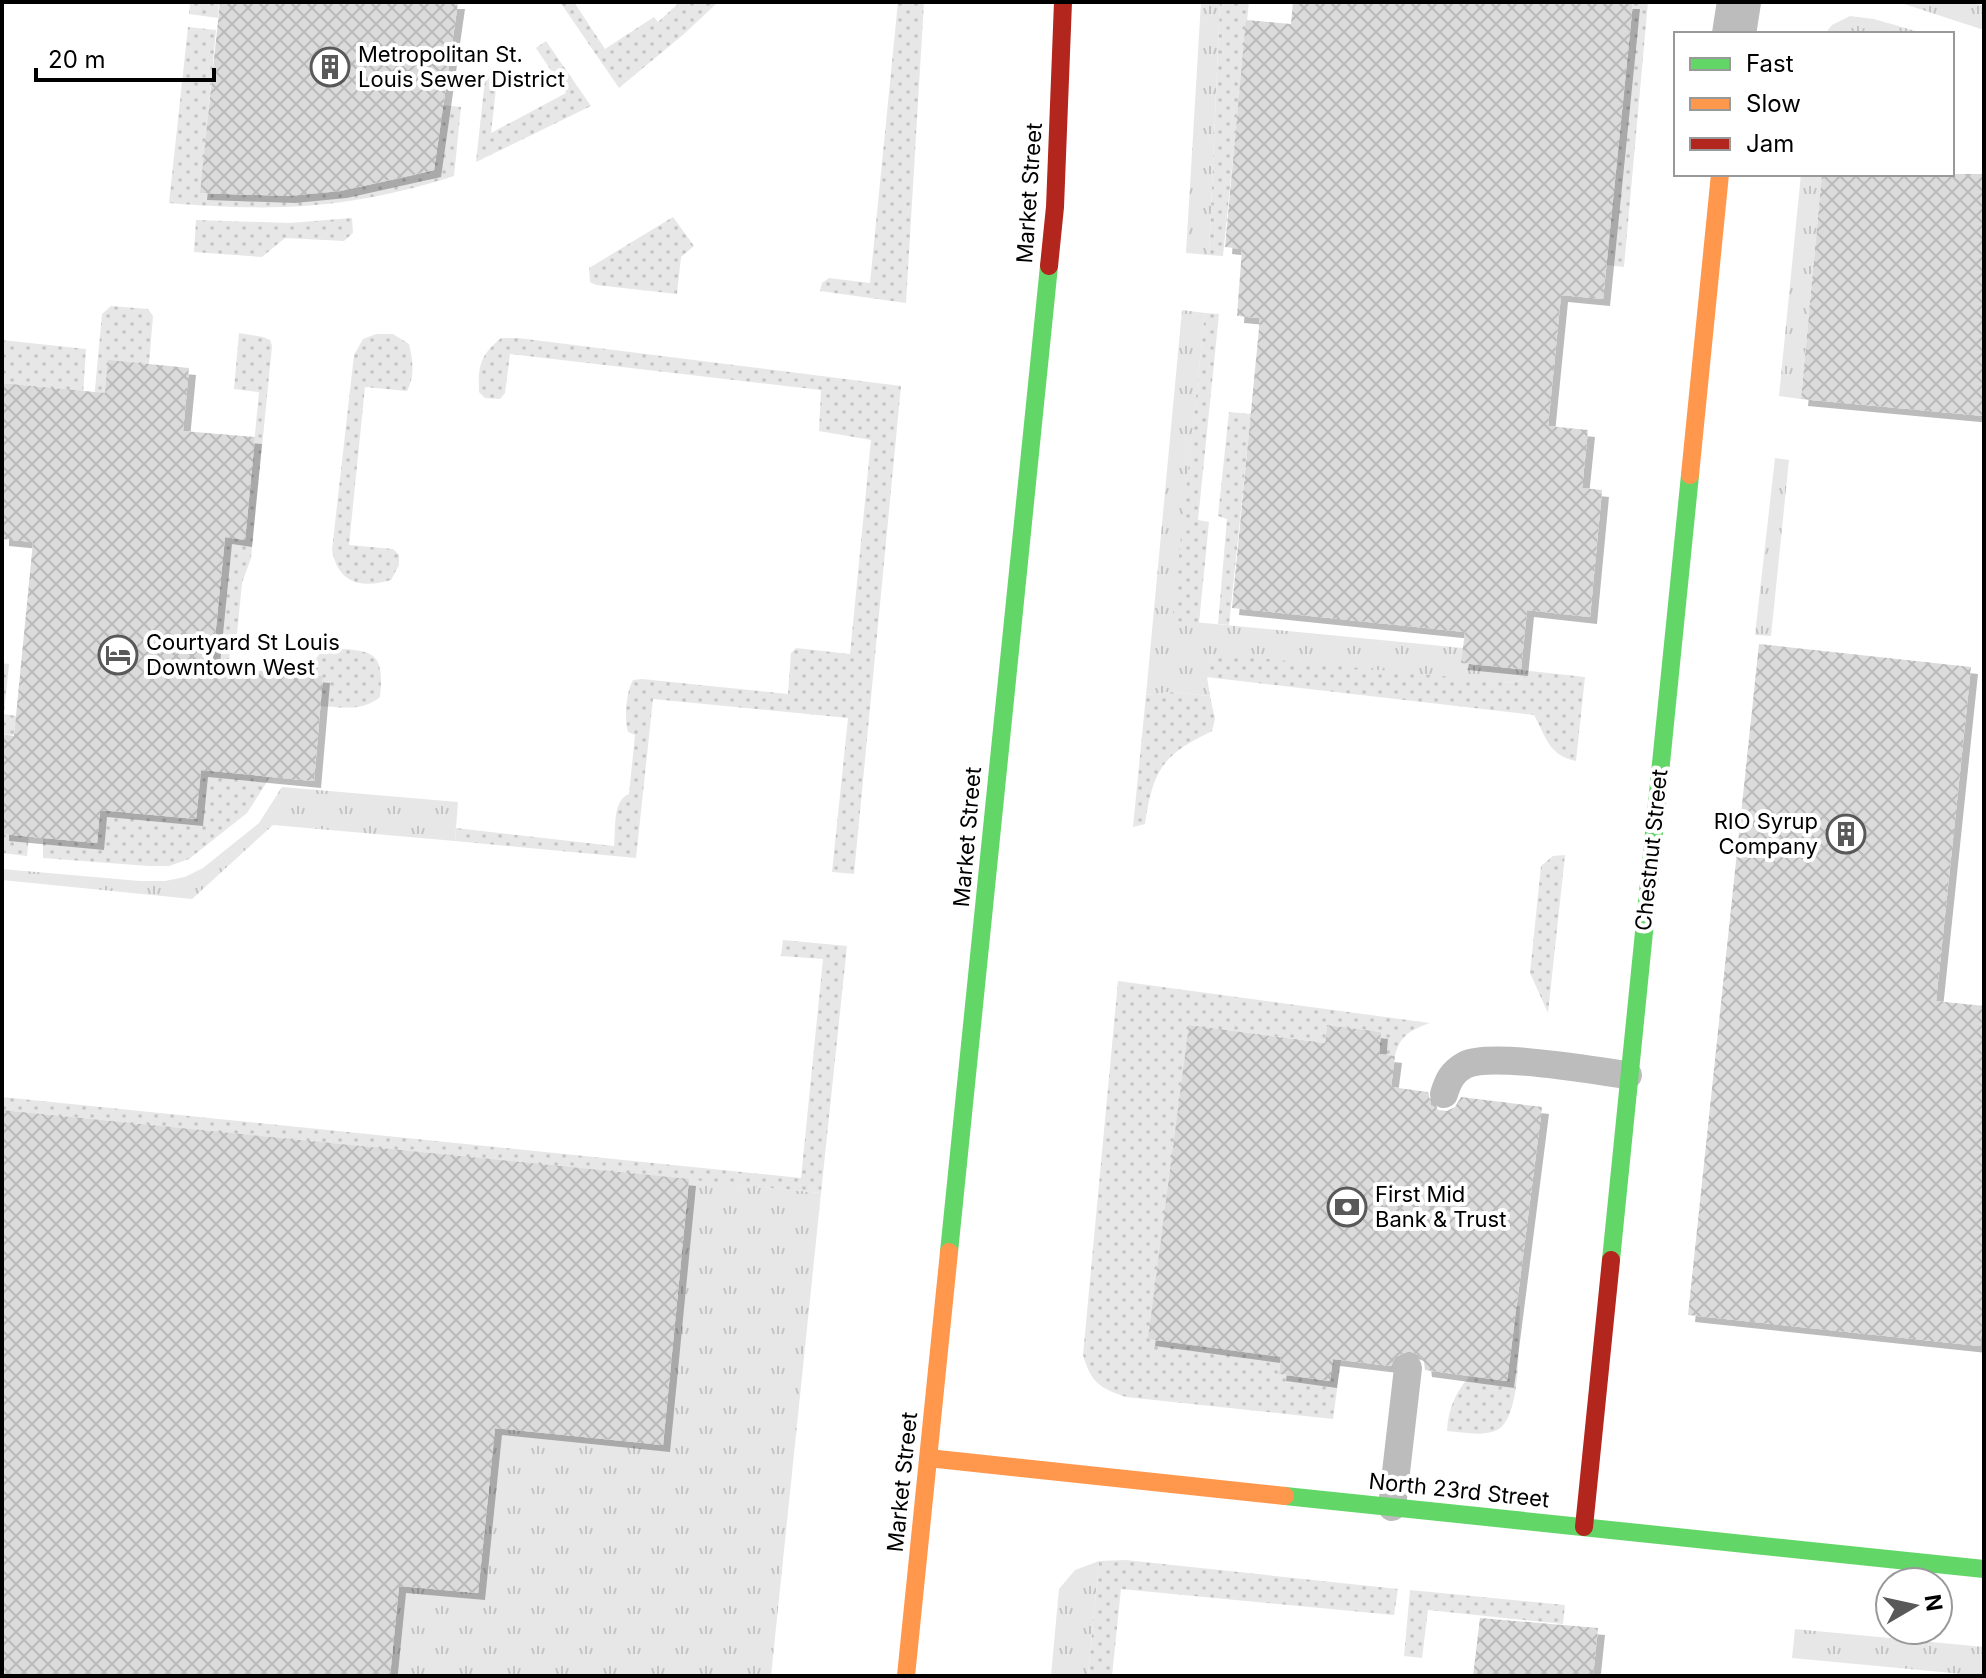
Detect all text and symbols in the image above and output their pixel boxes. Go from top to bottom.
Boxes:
scale bar [36,32,214,82]
legend [1674,32,1954,176]
place label: Metropolitan St. Louis Sewer District [358,41,565,92]
text: 20 m [48,45,106,74]
building icon: Metropolitan St. Louis Sewer District [309,46,351,88]
text: Fast [1746,49,1794,78]
text: Slow [1746,89,1801,118]
street label: Market Street [1011,122,1047,264]
text: Jam [1746,129,1794,158]
place label: Courtyard St Louis Downtown West [146,629,340,680]
hotel icon: Courtyard St Louis Downtown West [97,634,139,676]
street label: Market Street [948,766,986,908]
street label: Chestnut Street [1630,768,1672,932]
place label: RIO Syrup Company [1714,808,1818,859]
building icon: RIO Syrup Company [1825,813,1867,855]
place label: First Mid Bank & Trust [1375,1181,1506,1232]
bank icon: First Mid Bank & Trust [1326,1186,1368,1228]
street label: Market Street [882,1411,922,1553]
street label: North 23rd Street [1367,1468,1551,1512]
north arrow [1874,1566,1954,1646]
text: N [1920,1593,1948,1613]

